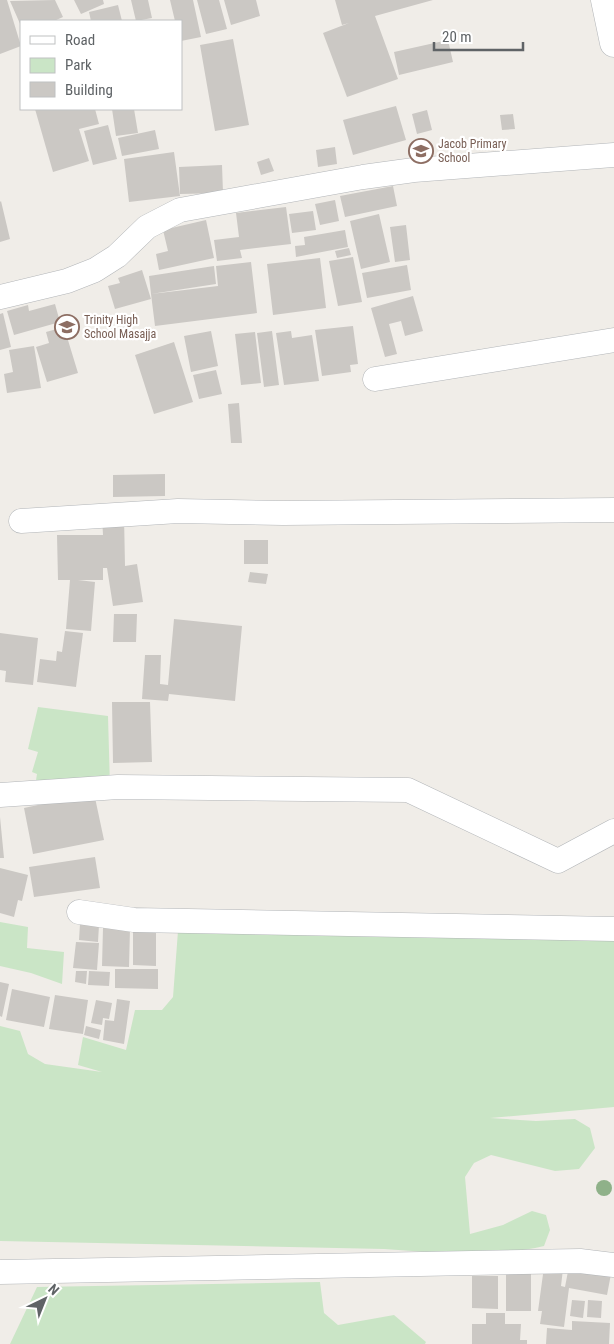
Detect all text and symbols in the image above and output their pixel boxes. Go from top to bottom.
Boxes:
legend [20,20,182,110]
scale bar [434,20,523,52]
text: 20 m [442,28,472,46]
text: Road [65,31,95,49]
text: Park [65,56,92,74]
text: Building [65,81,113,99]
place label: Jacob Primary School [438,137,506,165]
school or university icon: Jacob Primary School [408,138,434,164]
place label: Trinity High School Masajja [84,313,157,341]
school or university icon: Trinity High School Masajja [54,314,80,340]
north arrow [20,1274,70,1324]
text: N [45,1281,62,1298]

